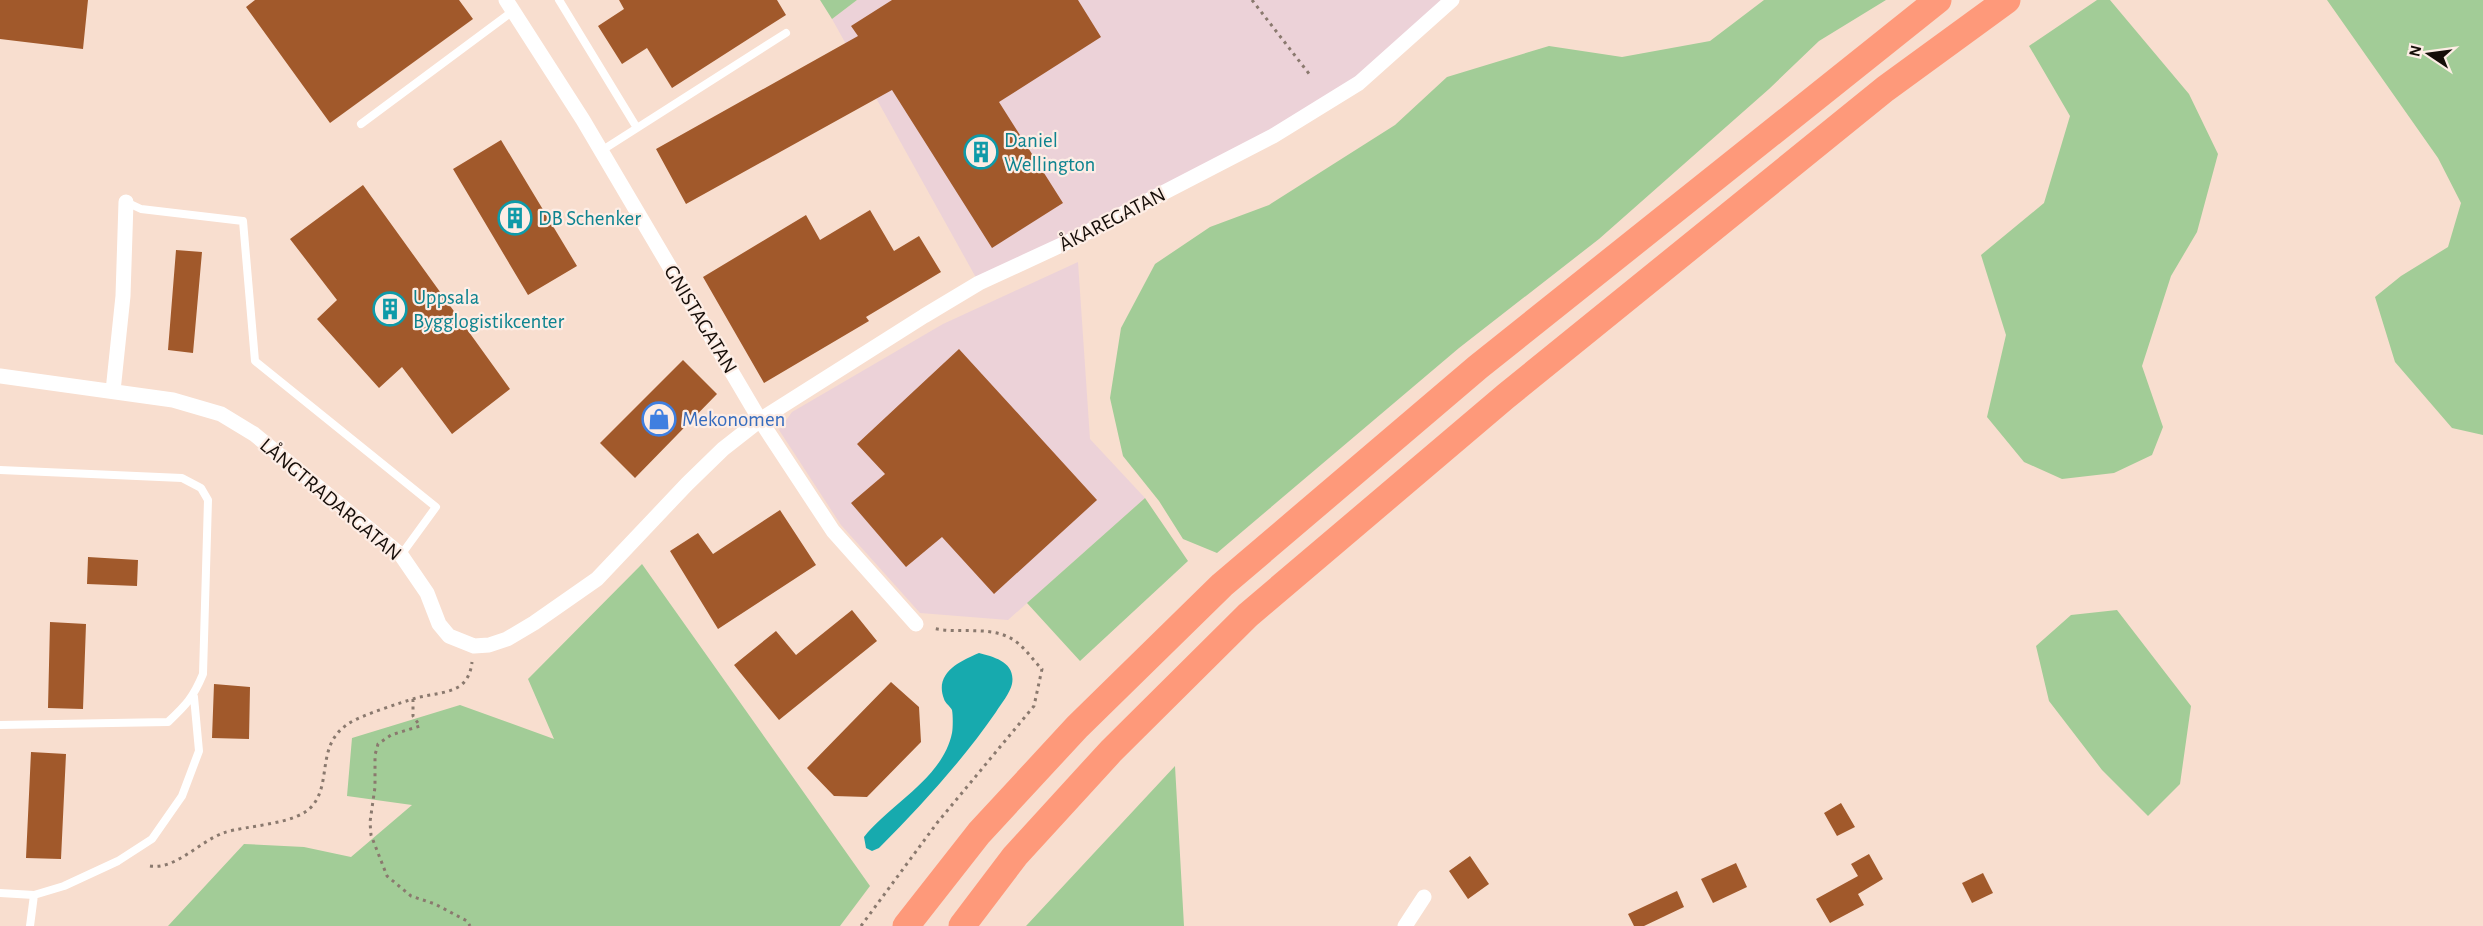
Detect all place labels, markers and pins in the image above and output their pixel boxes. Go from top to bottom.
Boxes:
place label: Daniel Wellington [1004,130,1095,175]
building icon: Daniel Wellington [963,134,999,170]
building icon: DB Schenker [497,200,533,236]
place label: DB Schenker [538,208,641,229]
place label: Uppsala Bygglogistikcenter [413,287,565,332]
building icon: Uppsala Bygglogistikcenter [372,291,408,327]
shop icon: Mekonomen [641,401,677,437]
place label: Mekonomen [682,409,785,430]

